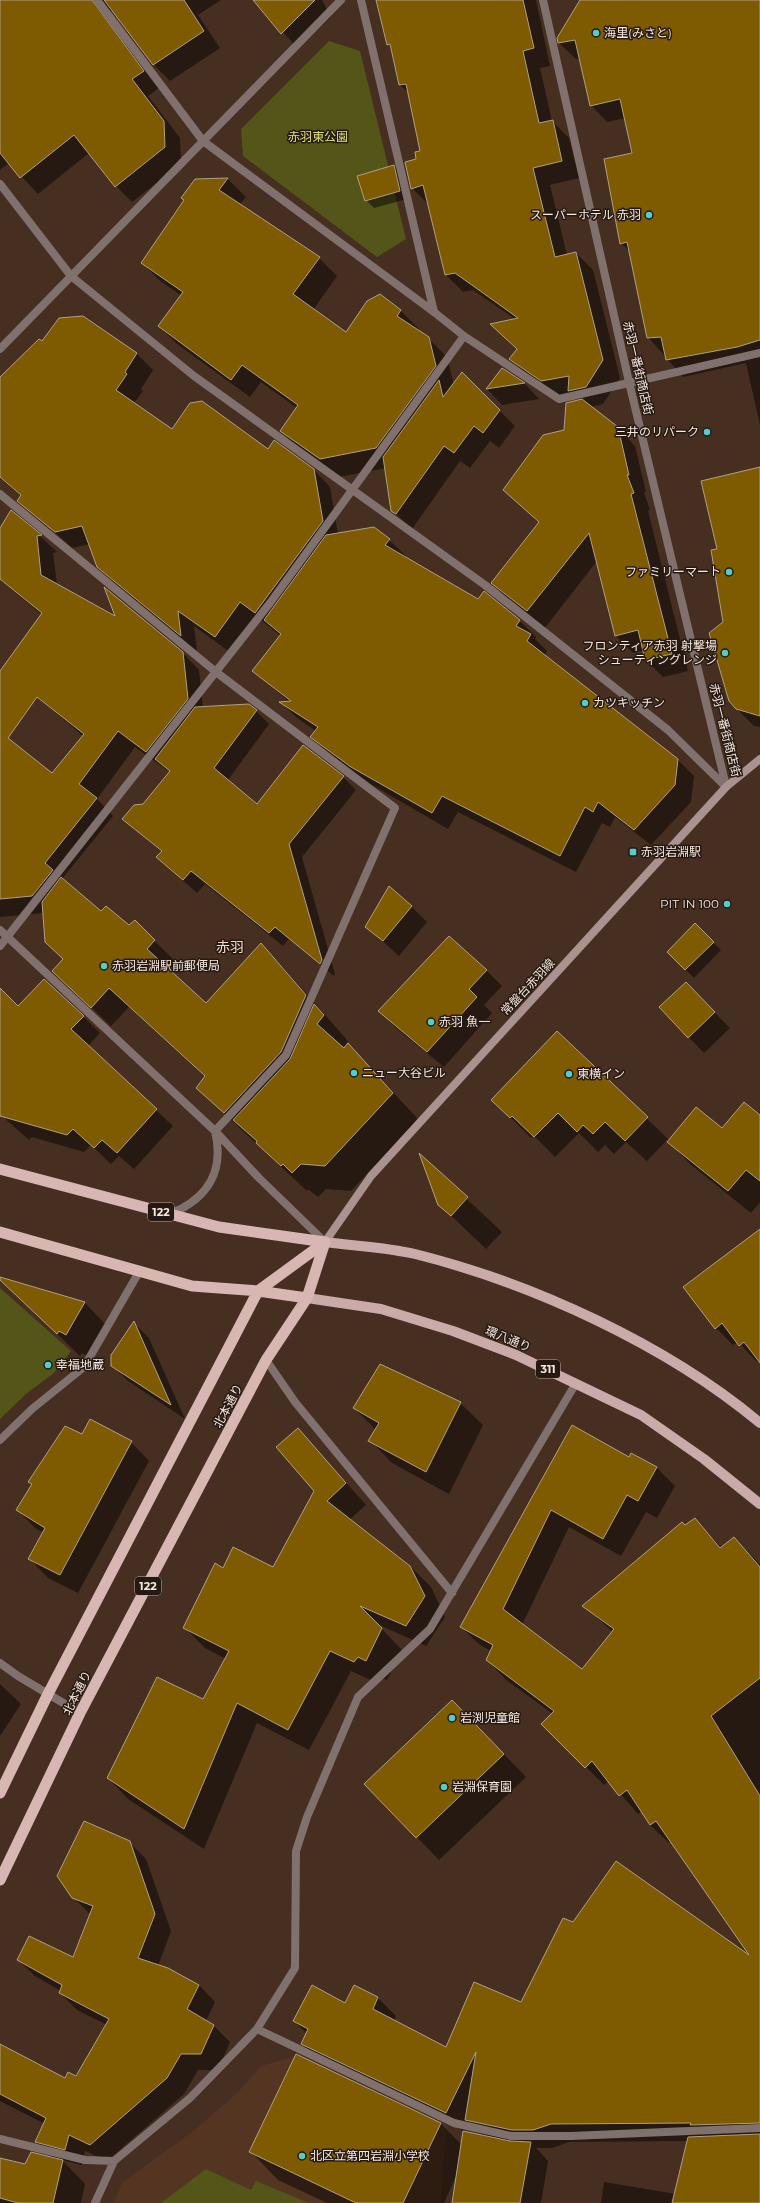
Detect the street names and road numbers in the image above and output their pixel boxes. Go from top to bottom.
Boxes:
street label: 赤羽一番街商店街 [620,319,657,416]
street label: 赤羽一番街商店街 [707,681,744,778]
street label: 常盤台赤羽線 [498,955,558,1018]
road number: 122 [148,1203,174,1221]
street label: 環八通り [483,1323,533,1354]
road number: 311 [536,1360,560,1378]
street label: 北本通り [210,1381,245,1430]
road number: 122 [135,1577,161,1595]
street label: 北本通り [59,1668,94,1718]

